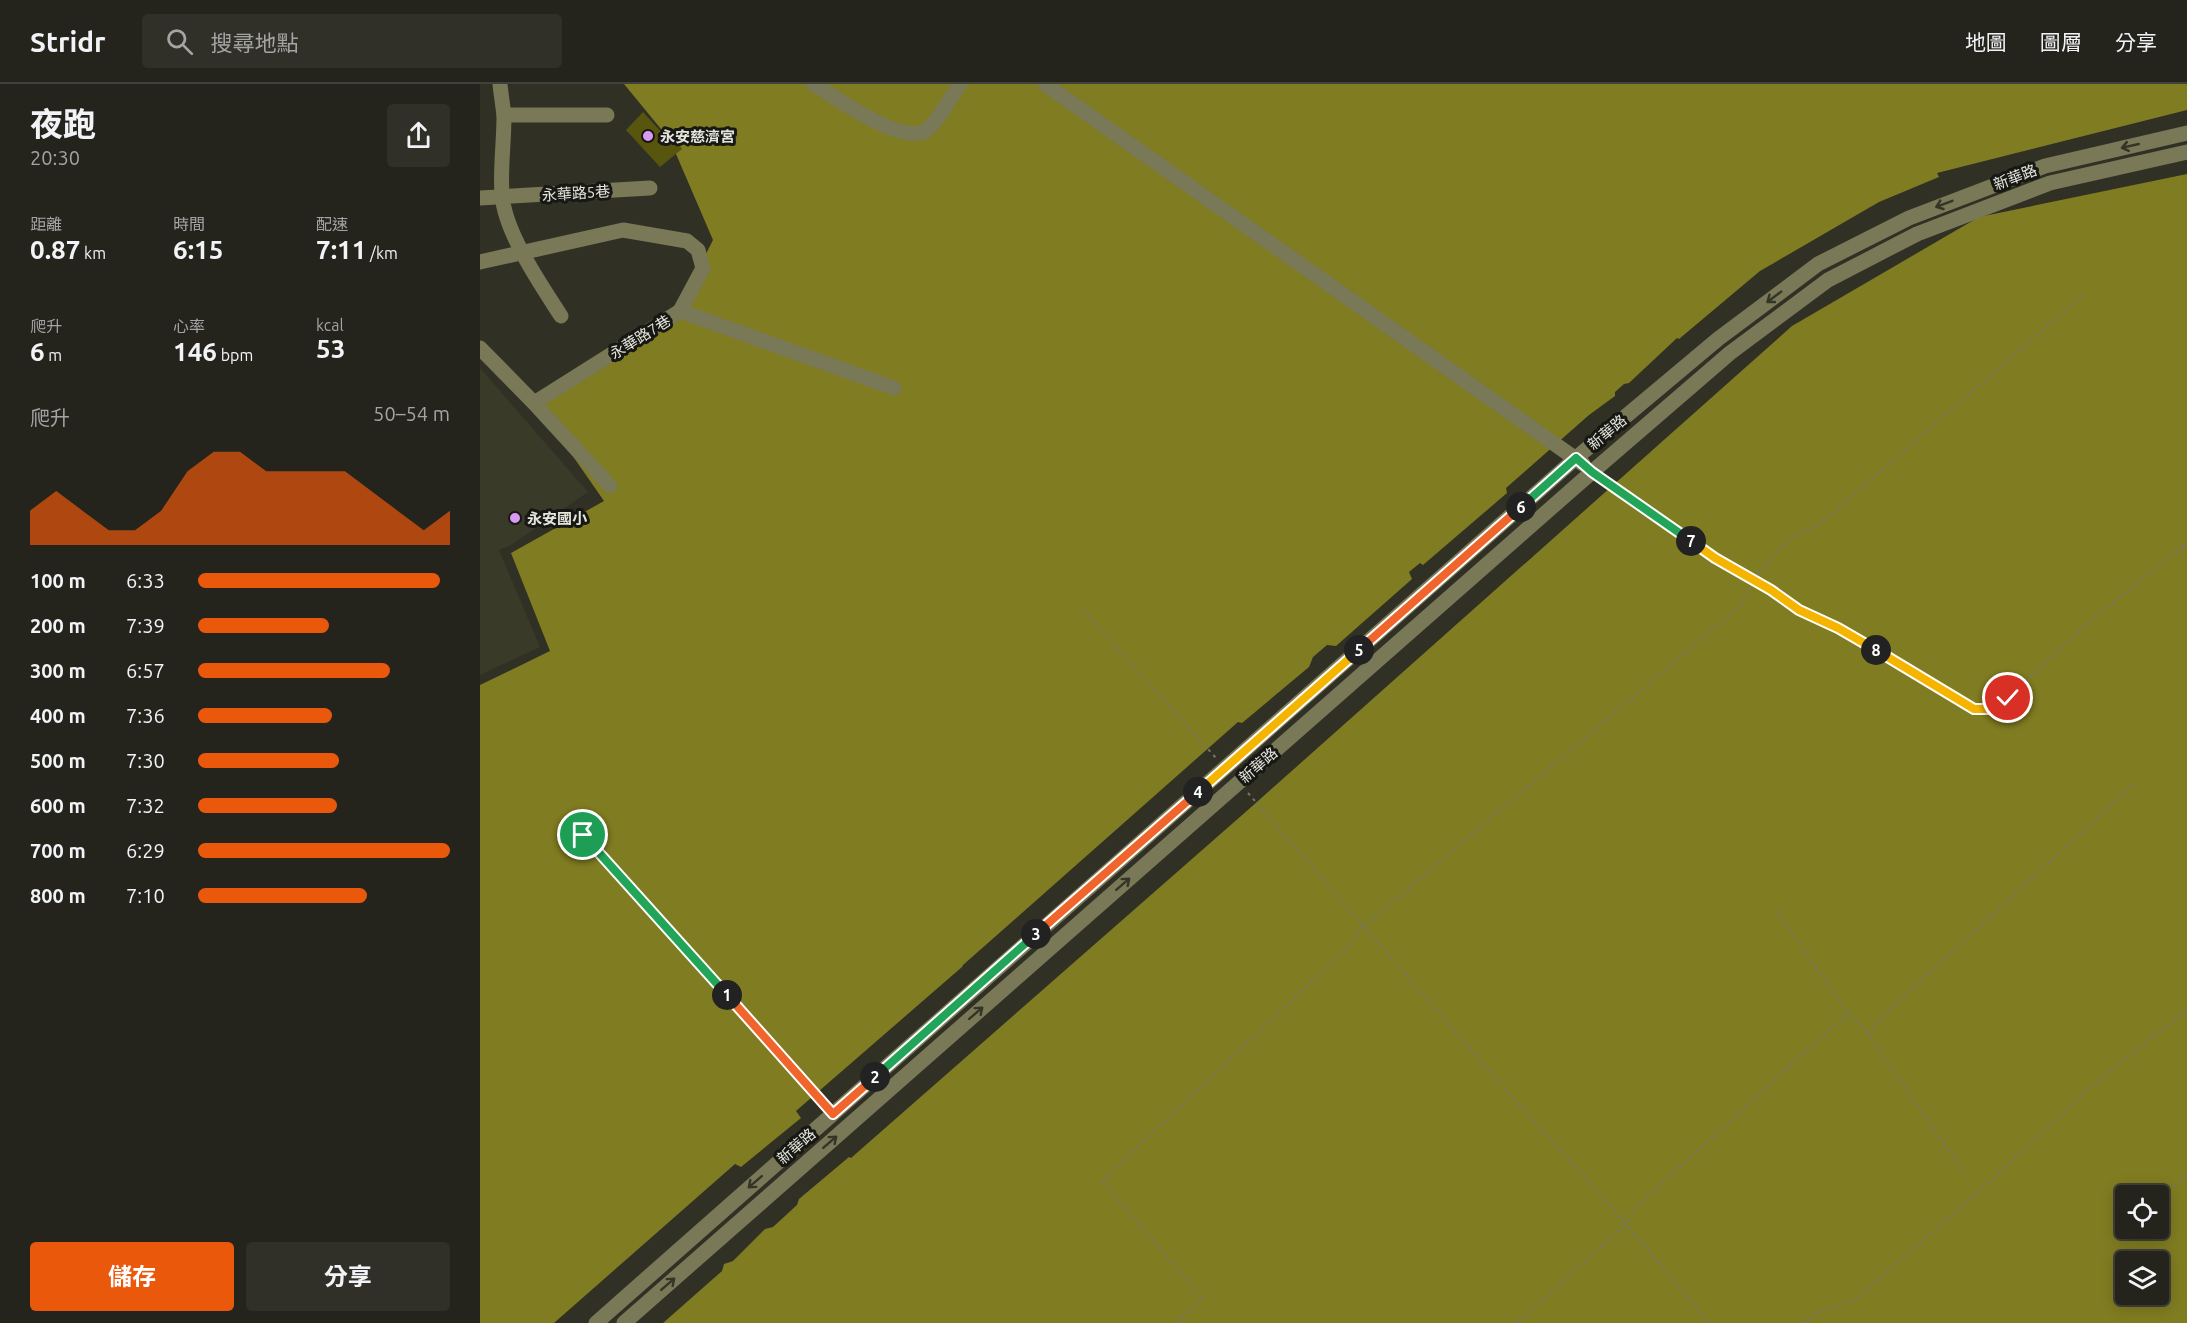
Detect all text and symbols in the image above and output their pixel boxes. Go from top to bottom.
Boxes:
search box [142,14,562,68]
icon: search [163,25,196,58]
text: Stridr [30,26,106,57]
text: 搜尋地點 [211,30,299,55]
text: 地圖 [1965,30,2007,54]
text: 圖層 [2040,30,2082,54]
text: 分享 [2115,30,2157,54]
button: share [387,104,450,167]
text: 夜跑 [30,105,96,142]
place label: 永安慈濟宮 [660,128,735,145]
marker: 永安慈濟宮 [641,129,655,143]
one-way arrow [2121,141,2140,153]
text: 20:30 [30,146,80,169]
street label: 新華路 [1991,161,2039,193]
street label: 永華路5巷 [541,182,611,204]
one-way arrow [1936,200,1954,211]
text: 距離 [30,215,62,233]
text: 時間 [173,215,205,233]
text: 配速 [316,215,348,233]
text: 0.87 [30,235,80,264]
text: 6:15 [173,235,223,264]
text: 7:11 [316,235,366,264]
text: km [80,244,106,262]
text: /km [366,244,398,262]
one-way arrow [1766,291,1782,304]
street label: 永華路7巷 [606,312,674,362]
text: kcal [316,316,344,334]
text: 爬升 [30,317,62,335]
text: 心率 [173,317,205,335]
text: 53 [316,334,345,363]
text: 6 [30,337,45,366]
text: 146 [173,337,217,366]
text: m [45,346,62,364]
text: bpm [217,346,253,364]
text: 50–54 m [373,402,450,425]
text: 爬升 [30,406,70,429]
street label: 新華路 [1584,411,1630,453]
pin: 6 [1506,492,1536,522]
text: 6 [1516,498,1526,516]
place label: 永安國小 [527,510,588,527]
marker: 永安國小 [508,511,522,525]
pin: 7 [1676,526,1706,556]
text: 7 [1686,532,1696,550]
text: 100 m [30,569,86,592]
text: 6:33 [126,569,165,592]
text: 200 m [30,614,86,637]
text: 7:39 [126,614,165,637]
pin: 5 [1344,635,1374,665]
pin: 8 [1861,635,1891,665]
text: 5 [1354,641,1364,659]
text: 8 [1871,641,1881,659]
text: 300 m [30,659,86,682]
text: 6:57 [126,659,165,682]
pin [1982,672,2033,723]
icon: check [1991,681,2024,714]
text: 400 m [30,704,86,727]
text: 7:36 [126,704,165,727]
street label: 新華路 [1235,744,1281,786]
text: 500 m [30,749,86,772]
text: 7:30 [126,749,165,772]
pin: 4 [1183,777,1213,807]
text: 4 [1193,783,1203,801]
text: 600 m [30,794,86,817]
text: 7:32 [126,794,165,817]
pin [557,809,608,860]
icon: arrive [566,818,599,851]
text: 700 m [30,839,86,862]
text: 6:29 [126,839,165,862]
one-way arrow [1115,877,1130,891]
text: 800 m [30,884,86,907]
text: 7:10 [126,884,165,907]
pin: 3 [1021,919,1051,949]
text: 3 [1031,925,1041,943]
pin: 1 [712,980,742,1010]
text: 1 [722,986,732,1004]
one-way arrow [968,1006,983,1020]
pin: 2 [860,1062,890,1092]
text: 2 [870,1068,880,1086]
street label: 新華路 [773,1125,819,1167]
one-way arrow [822,1135,837,1149]
one-way arrow [747,1176,763,1189]
map controls [2115,1185,2169,1305]
button: locate [2115,1185,2169,1239]
button: 儲存 [30,1242,234,1311]
button: 分享 [246,1242,450,1311]
button: layers [2115,1251,2169,1305]
one-way arrow [660,1277,675,1291]

